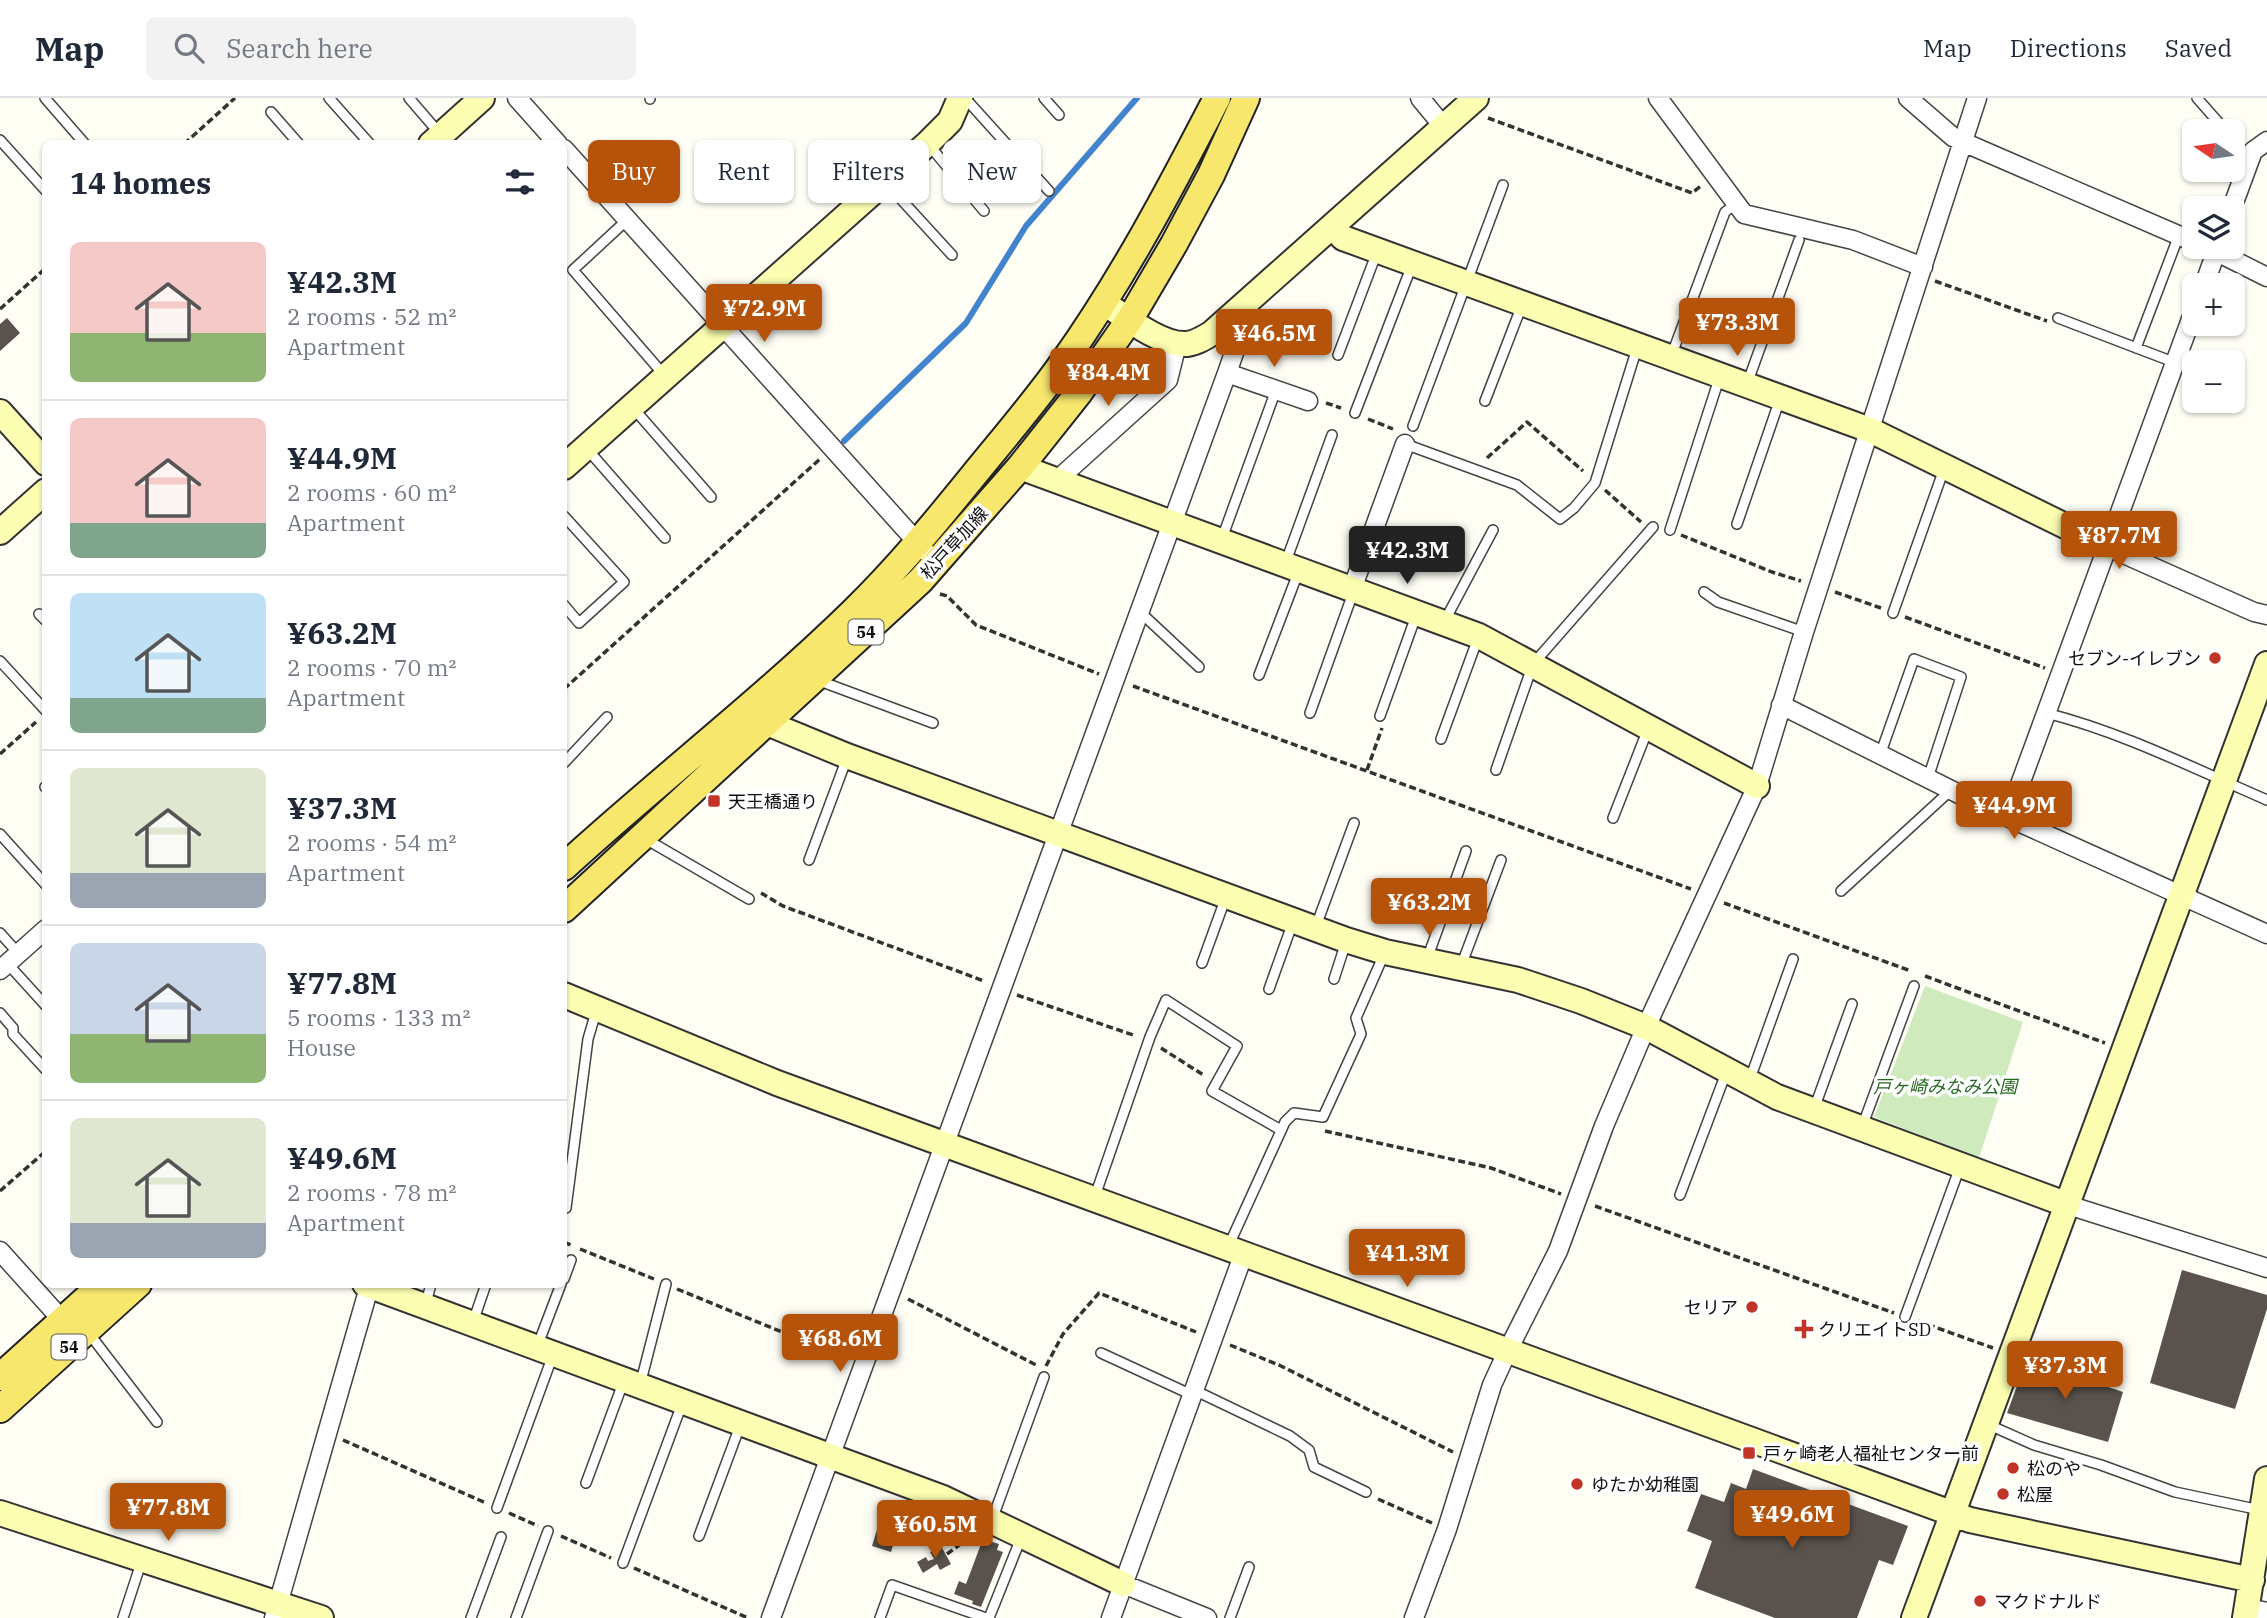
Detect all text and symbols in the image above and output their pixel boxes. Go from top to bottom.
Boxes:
search box [146,17,636,80]
text: Map [35,27,104,70]
icon: search [170,29,208,67]
text: Search here [226,31,373,65]
text: Map [1923,32,1972,64]
text: Directions [2010,32,2127,64]
text: Saved [2165,32,2232,64]
north arrow [2182,119,2245,182]
map controls [2182,119,2245,413]
chip: Buy [588,140,680,203]
chip: Rent [694,140,794,203]
chip: Filters [808,140,929,203]
chip: New [943,140,1041,203]
text: 14 homes [70,163,211,202]
icon: filters [501,163,539,201]
button: layers [2182,196,2245,259]
text: ¥42.3M [287,262,397,301]
icon: home [126,270,210,354]
button: + [2182,273,2245,336]
pin: ¥72.9M [707,285,821,344]
text: ¥72.9M [722,292,806,322]
pin: ¥73.3M [1680,299,1794,358]
text: 2 rooms · 52 m² [287,301,457,331]
text: ¥73.3M [1695,306,1779,336]
pin: ¥46.5M [1217,310,1331,369]
text: ¥46.5M [1232,317,1316,347]
text: Apartment [287,331,405,361]
pin: ¥84.4M [1051,348,1165,408]
button: − [2182,350,2245,413]
text: ¥84.4M [1066,356,1150,386]
text: ¥44.9M [287,438,397,477]
icon: home [126,446,210,530]
text: 2 rooms · 60 m² [287,477,457,507]
street label: 松戸草加線 [915,502,993,584]
text: Apartment [287,507,405,537]
pin: ¥87.7M [2062,512,2176,571]
text: ¥87.7M [2077,519,2161,549]
pin: ¥42.3M [1350,526,1464,586]
text: ¥42.3M [1365,534,1449,564]
text: ¥63.2M [287,613,397,652]
road number: 54 [848,620,884,645]
icon: home [126,621,210,705]
place label: セブン-イレブン [2068,647,2201,670]
marker: セブン-イレブン [2207,650,2223,666]
text: 2 rooms · 70 m² [287,652,457,682]
text: Apartment [287,682,405,712]
pin: ¥44.9M [1957,782,2071,841]
text: ¥37.3M [287,788,397,827]
text: ¥44.9M [1972,789,2056,819]
place label: 天王橋通り [728,790,818,813]
marker: 天王橋通り [706,793,722,809]
icon: home [126,796,210,880]
text: 2 rooms · 54 m² [287,827,457,857]
text: Apartment [287,857,405,887]
pin: ¥63.2M [1372,878,1486,938]
text: ¥63.2M [1387,886,1471,916]
text: ¥77.8M [287,963,397,1002]
icon: home [126,971,210,1055]
text: 5 rooms · 133 m² [287,1002,470,1032]
text: House [287,1032,356,1062]
park label: 戸ヶ崎みなみ公園 [1873,1075,2020,1098]
text: ¥49.6M [287,1138,397,1177]
icon: home [126,1146,210,1230]
text: 2 rooms · 78 m² [287,1177,457,1207]
text: Apartment [287,1207,405,1237]
pin: ¥41.3M [1350,1230,1464,1289]
text: ¥41.3M [1365,1237,1449,1267]
place label: セリア [1684,1296,1738,1319]
marker: セリア [1744,1299,1760,1315]
pin: ¥68.6M [783,1314,897,1374]
place label: クリエイトSD [1818,1318,1931,1341]
marker: クリエイトSD [1796,1321,1812,1337]
text: ¥68.6M [798,1322,882,1352]
road number: 54 [52,1334,86,1359]
pin: ¥37.3M [2008,1342,2122,1401]
text: ¥37.3M [2023,1349,2107,1379]
place label: 戸ヶ崎老人福祉センター前 [1763,1442,1979,1465]
marker: 戸ヶ崎老人福祉センター前 [1741,1445,1757,1461]
place label: 松のや [2027,1457,2081,1480]
marker: 松のや [2005,1460,2021,1476]
place label: ゆたか幼稚園 [1591,1473,1699,1496]
marker: ゆたか幼稚園 [1569,1476,1585,1492]
place label: 松屋 [2017,1483,2053,1506]
pin: ¥77.8M [111,1484,225,1543]
marker: 松屋 [1995,1486,2011,1502]
pin: ¥49.6M [1735,1490,1849,1550]
text: ¥77.8M [126,1491,210,1521]
text: ¥49.6M [1750,1498,1834,1528]
pin: ¥60.5M [878,1500,992,1560]
text: ¥60.5M [893,1508,977,1538]
place label: マクドナルド [1994,1590,2102,1613]
marker: マクドナルド [1972,1593,1988,1609]

